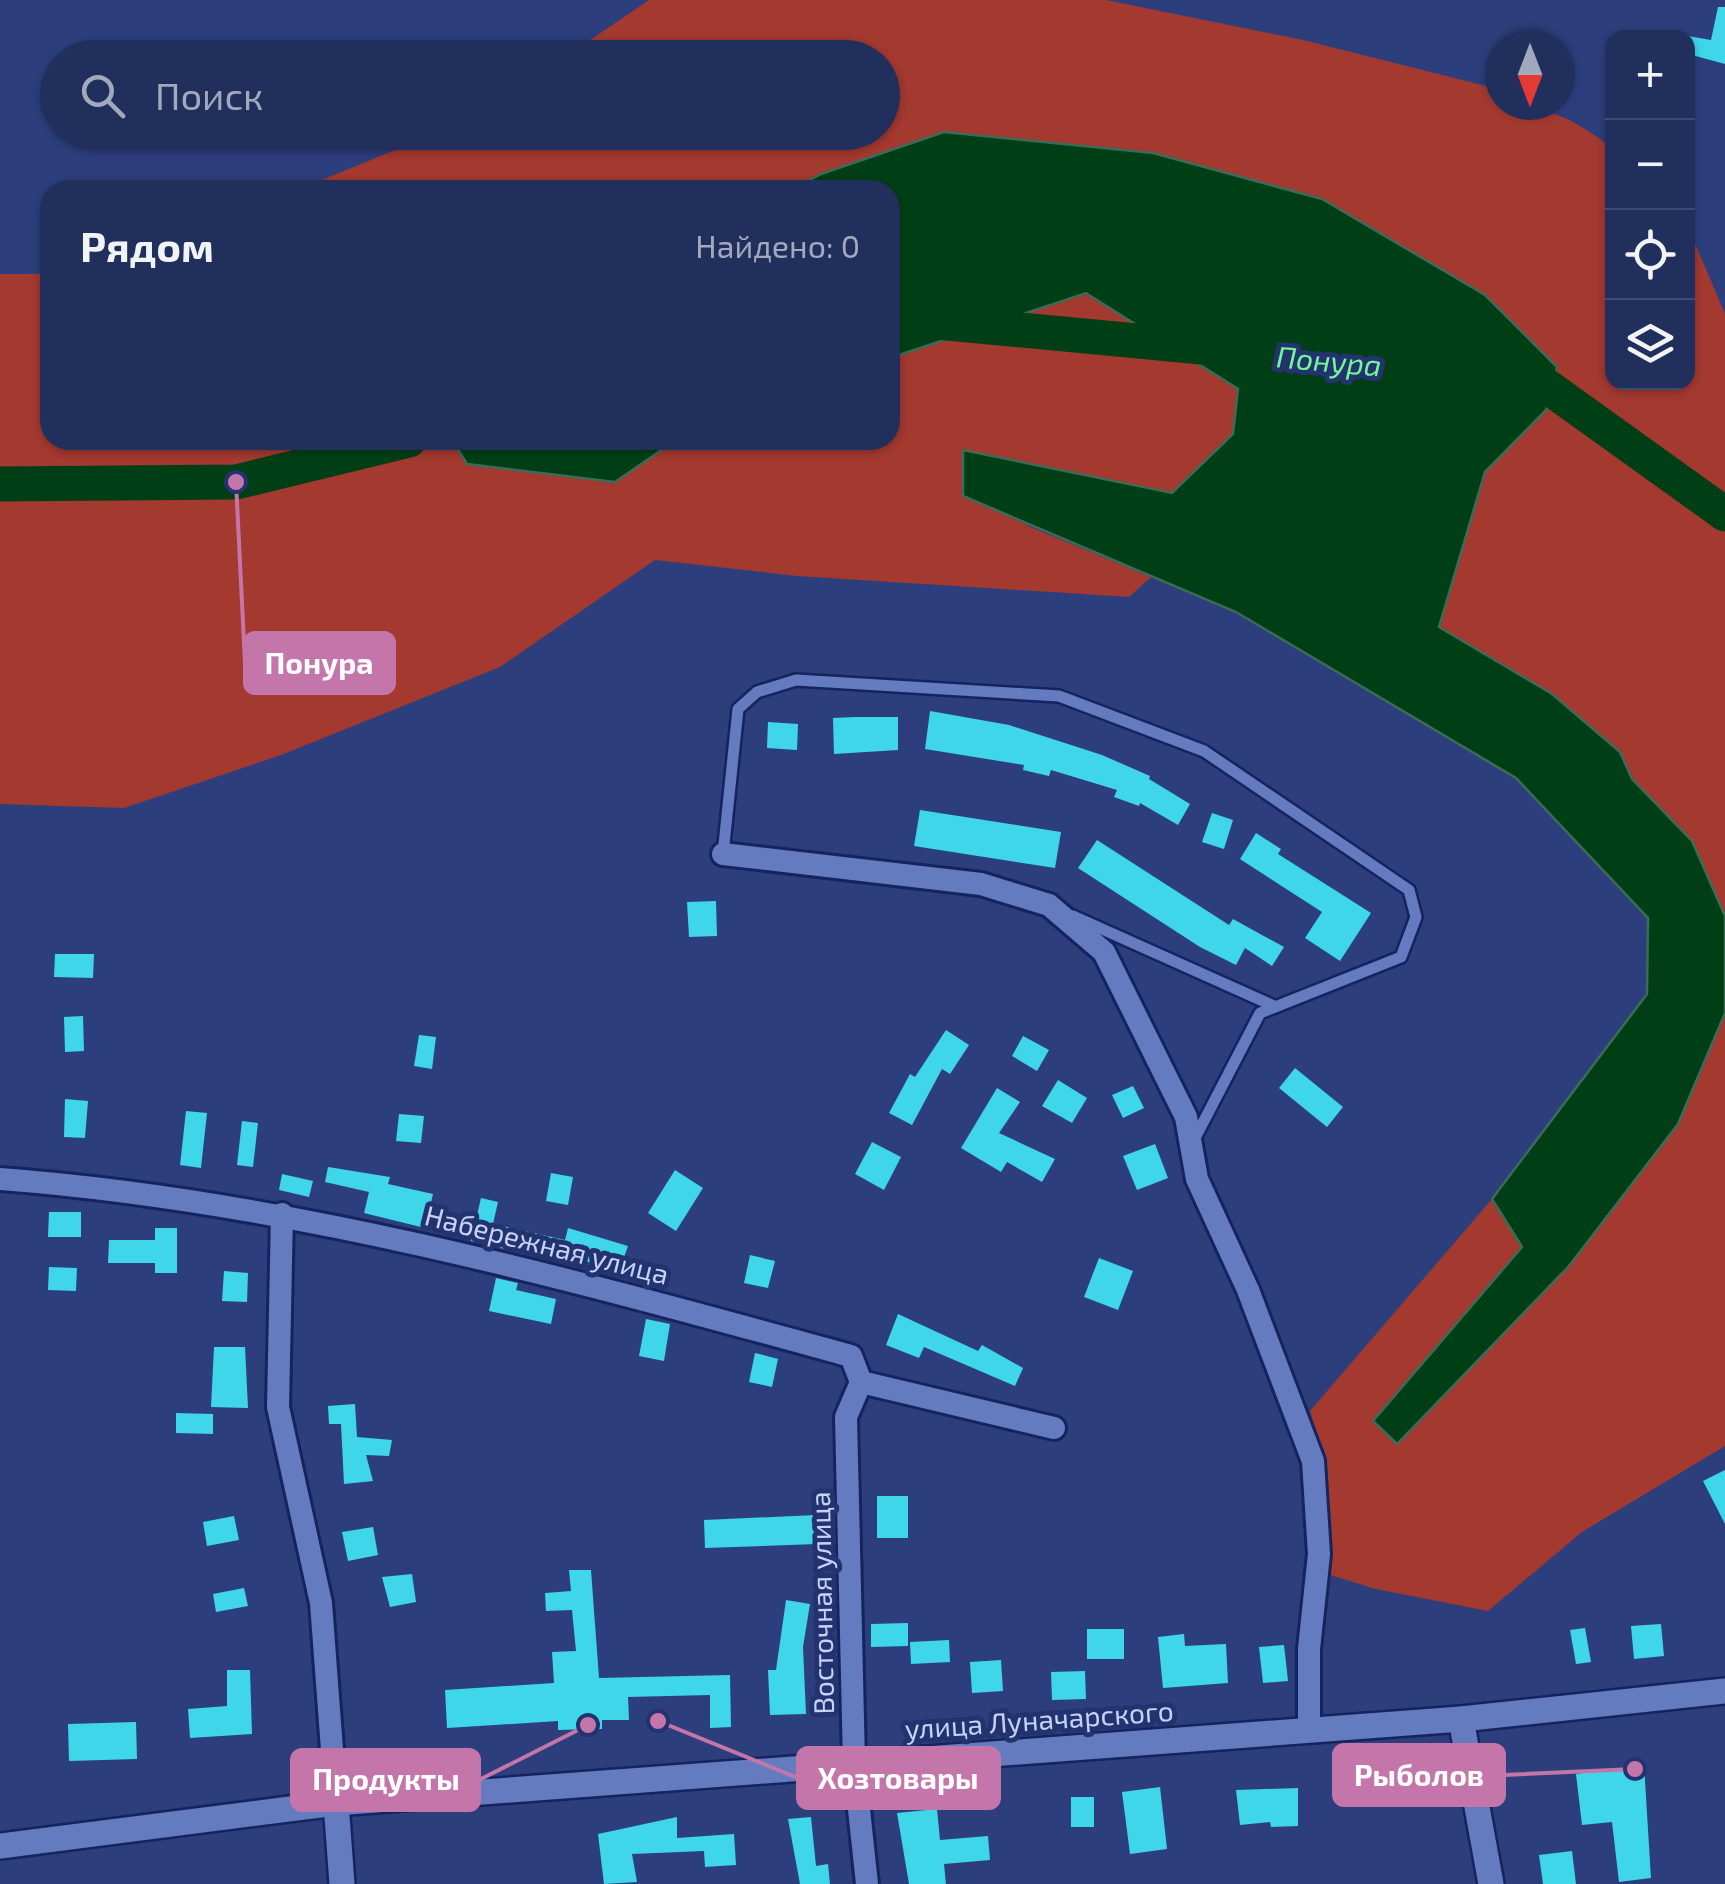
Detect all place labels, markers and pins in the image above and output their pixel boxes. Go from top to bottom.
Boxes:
callout: Понура [245,633,394,693]
callout: Рыболов [1334,1745,1504,1805]
callout: Хозтовары [798,1748,999,1808]
callout: Продукты [292,1750,479,1810]

